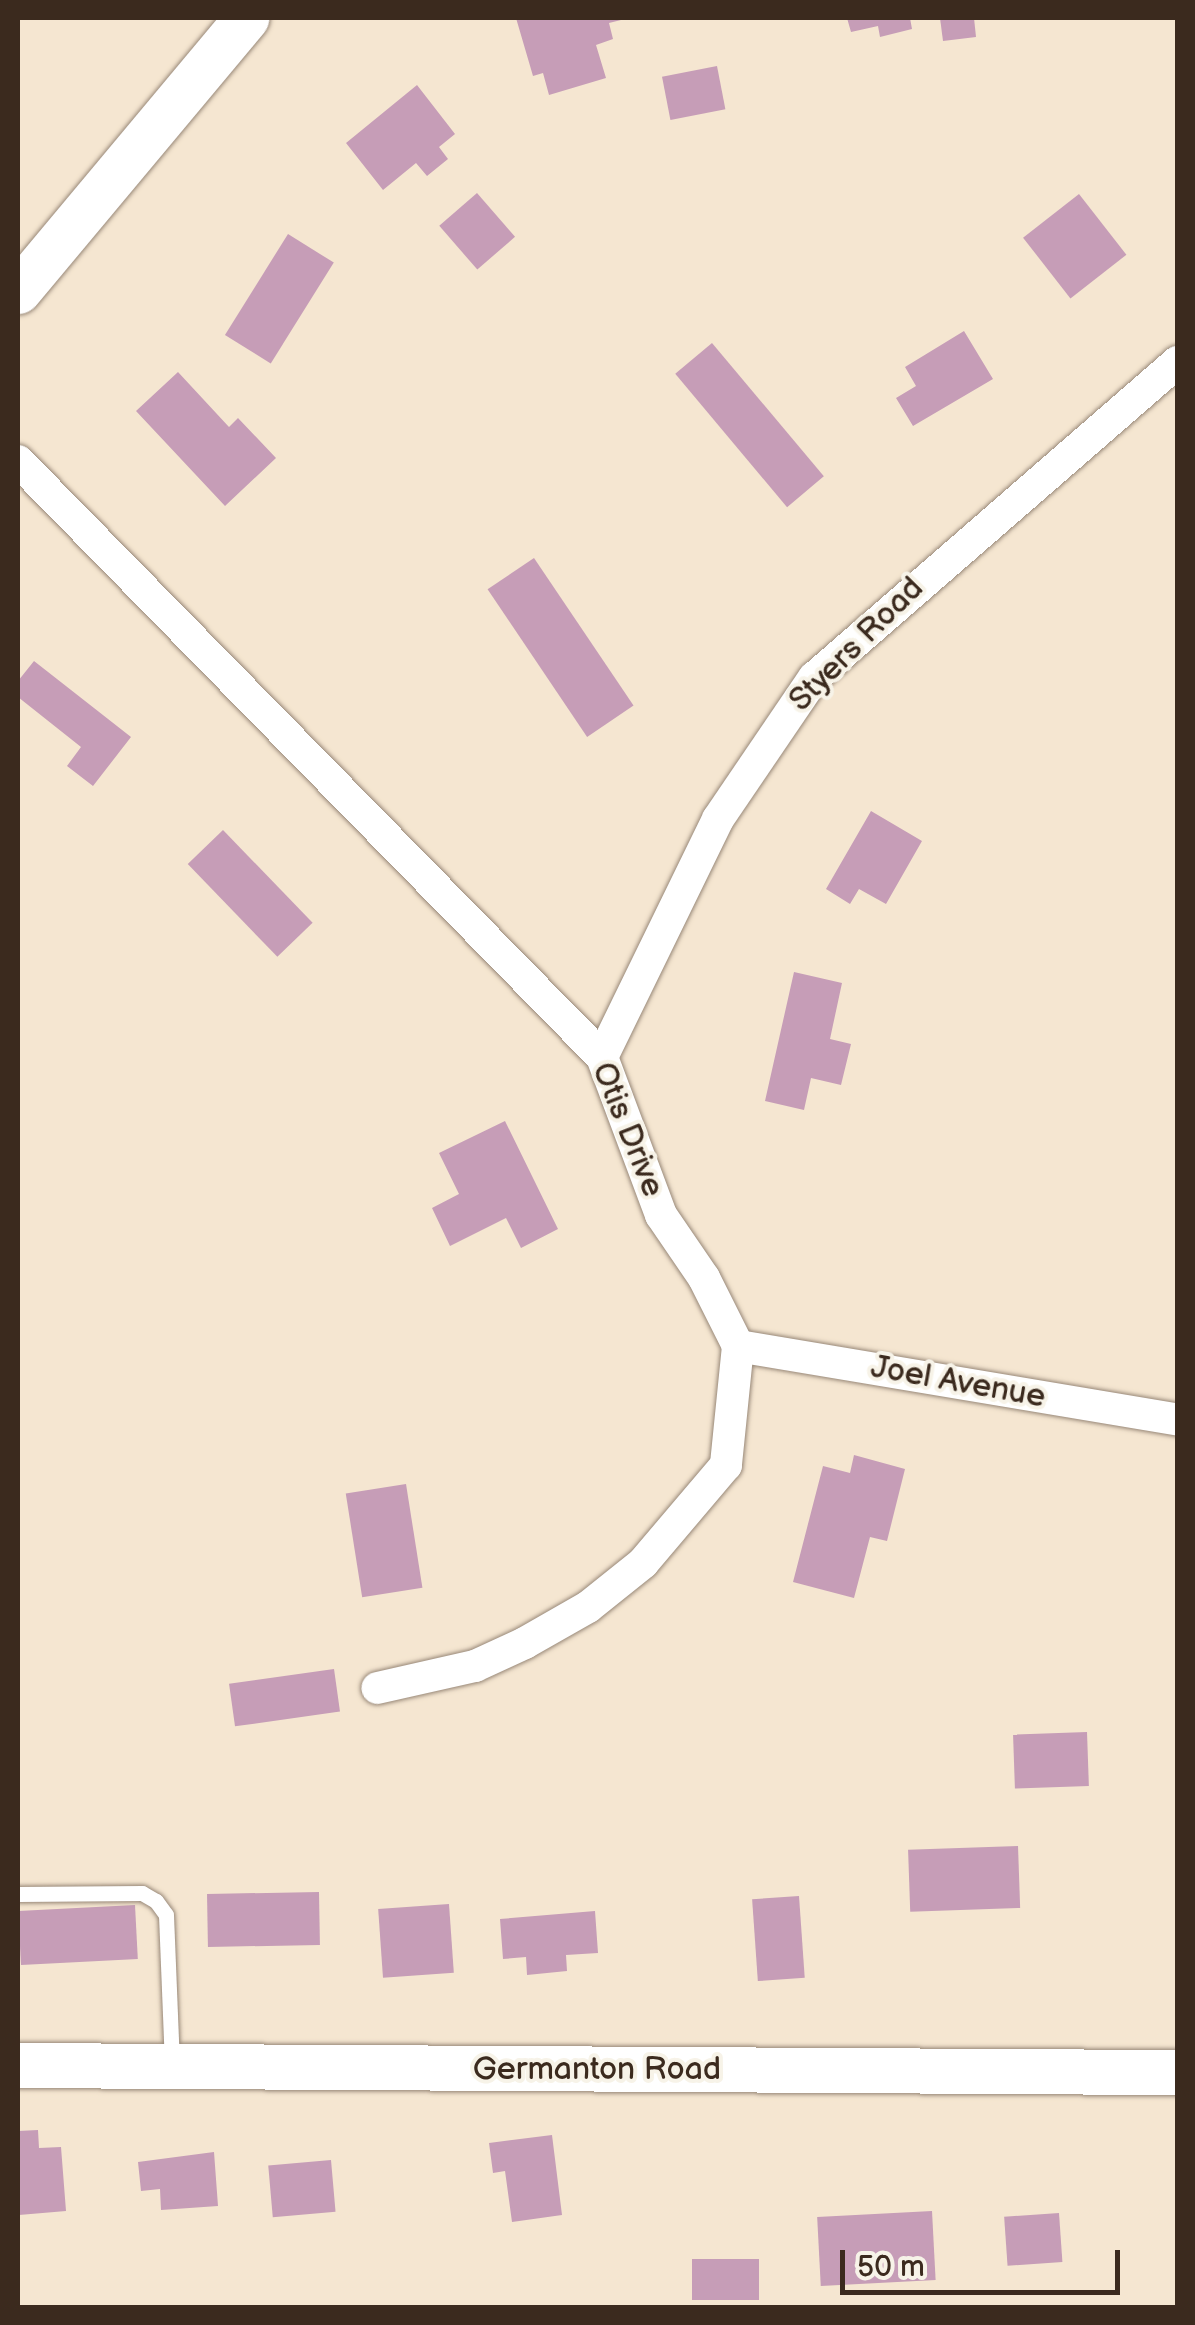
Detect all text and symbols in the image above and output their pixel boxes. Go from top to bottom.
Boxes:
street label: Styers Road [782,570,932,720]
street label: Otis Drive [583,1057,671,1203]
street label: Joel Avenue [868,1349,1048,1417]
street label: Germanton Road [473,2051,721,2089]
scale bar [845,2230,1125,2292]
text: 50 m [857,2249,925,2285]

